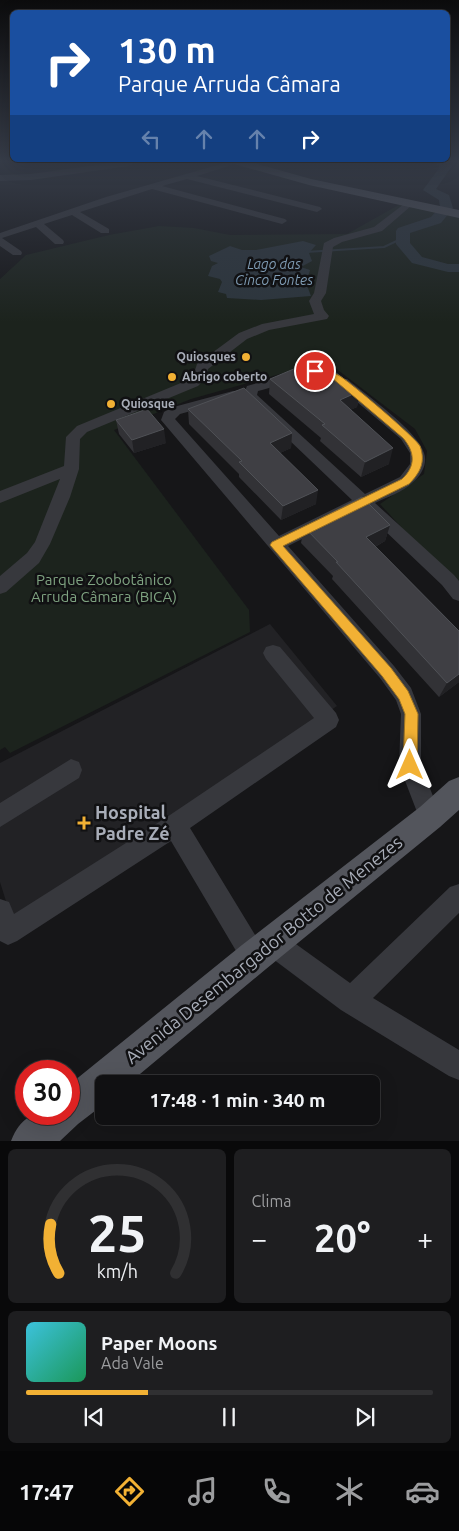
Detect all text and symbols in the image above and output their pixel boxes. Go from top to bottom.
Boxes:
icon: right [35,30,100,95]
text: 130 m [118,30,216,70]
text: Parque Arruda Câmara [118,71,341,96]
icon: left [137,125,165,153]
icon: ahead [190,125,218,153]
icon: ahead [243,125,271,153]
icon: right [296,125,324,153]
water label: Lago das Cinco Fontes [235,256,313,288]
place label: Quiosques [177,350,236,363]
pin [294,350,336,392]
marker: Quiosques [240,351,252,363]
icon: arrive [301,357,329,385]
place label: Abrigo coberto [182,370,267,383]
marker: Abrigo coberto [166,371,178,383]
place label: Quiosque [121,397,175,410]
marker: Quiosque [105,398,117,410]
park label: Parque Zoobotânico Arruda Câmara (BICA) [31,571,177,605]
position arrow [383,738,435,790]
place label: Hospital Padre Zé [95,802,170,843]
marker: Hospital Padre Zé [77,816,91,830]
street label: Avenida Desembargador Botto de Menezes [121,831,406,1067]
speed limit sign: 30 [15,1060,80,1125]
text: 17:48 · 1 min · 340 m [150,1089,325,1111]
text: Clima [252,1192,291,1210]
text: 25 [87,1204,146,1262]
text: 20° [314,1217,370,1259]
text: − [252,1223,267,1254]
text: + [417,1223,433,1254]
text: km/h [96,1261,137,1281]
text: Paper Moons [101,1332,218,1354]
text: Ada Vale [101,1354,164,1372]
icon: previous [80,1403,108,1431]
icon: pause [215,1403,243,1431]
icon: next [351,1403,379,1431]
icon: directions [112,1474,147,1509]
icon: music [185,1474,220,1509]
icon: phone [259,1474,294,1509]
icon: climate [332,1474,367,1509]
icon: car [405,1474,440,1509]
text: 17:47 [19,1479,74,1504]

